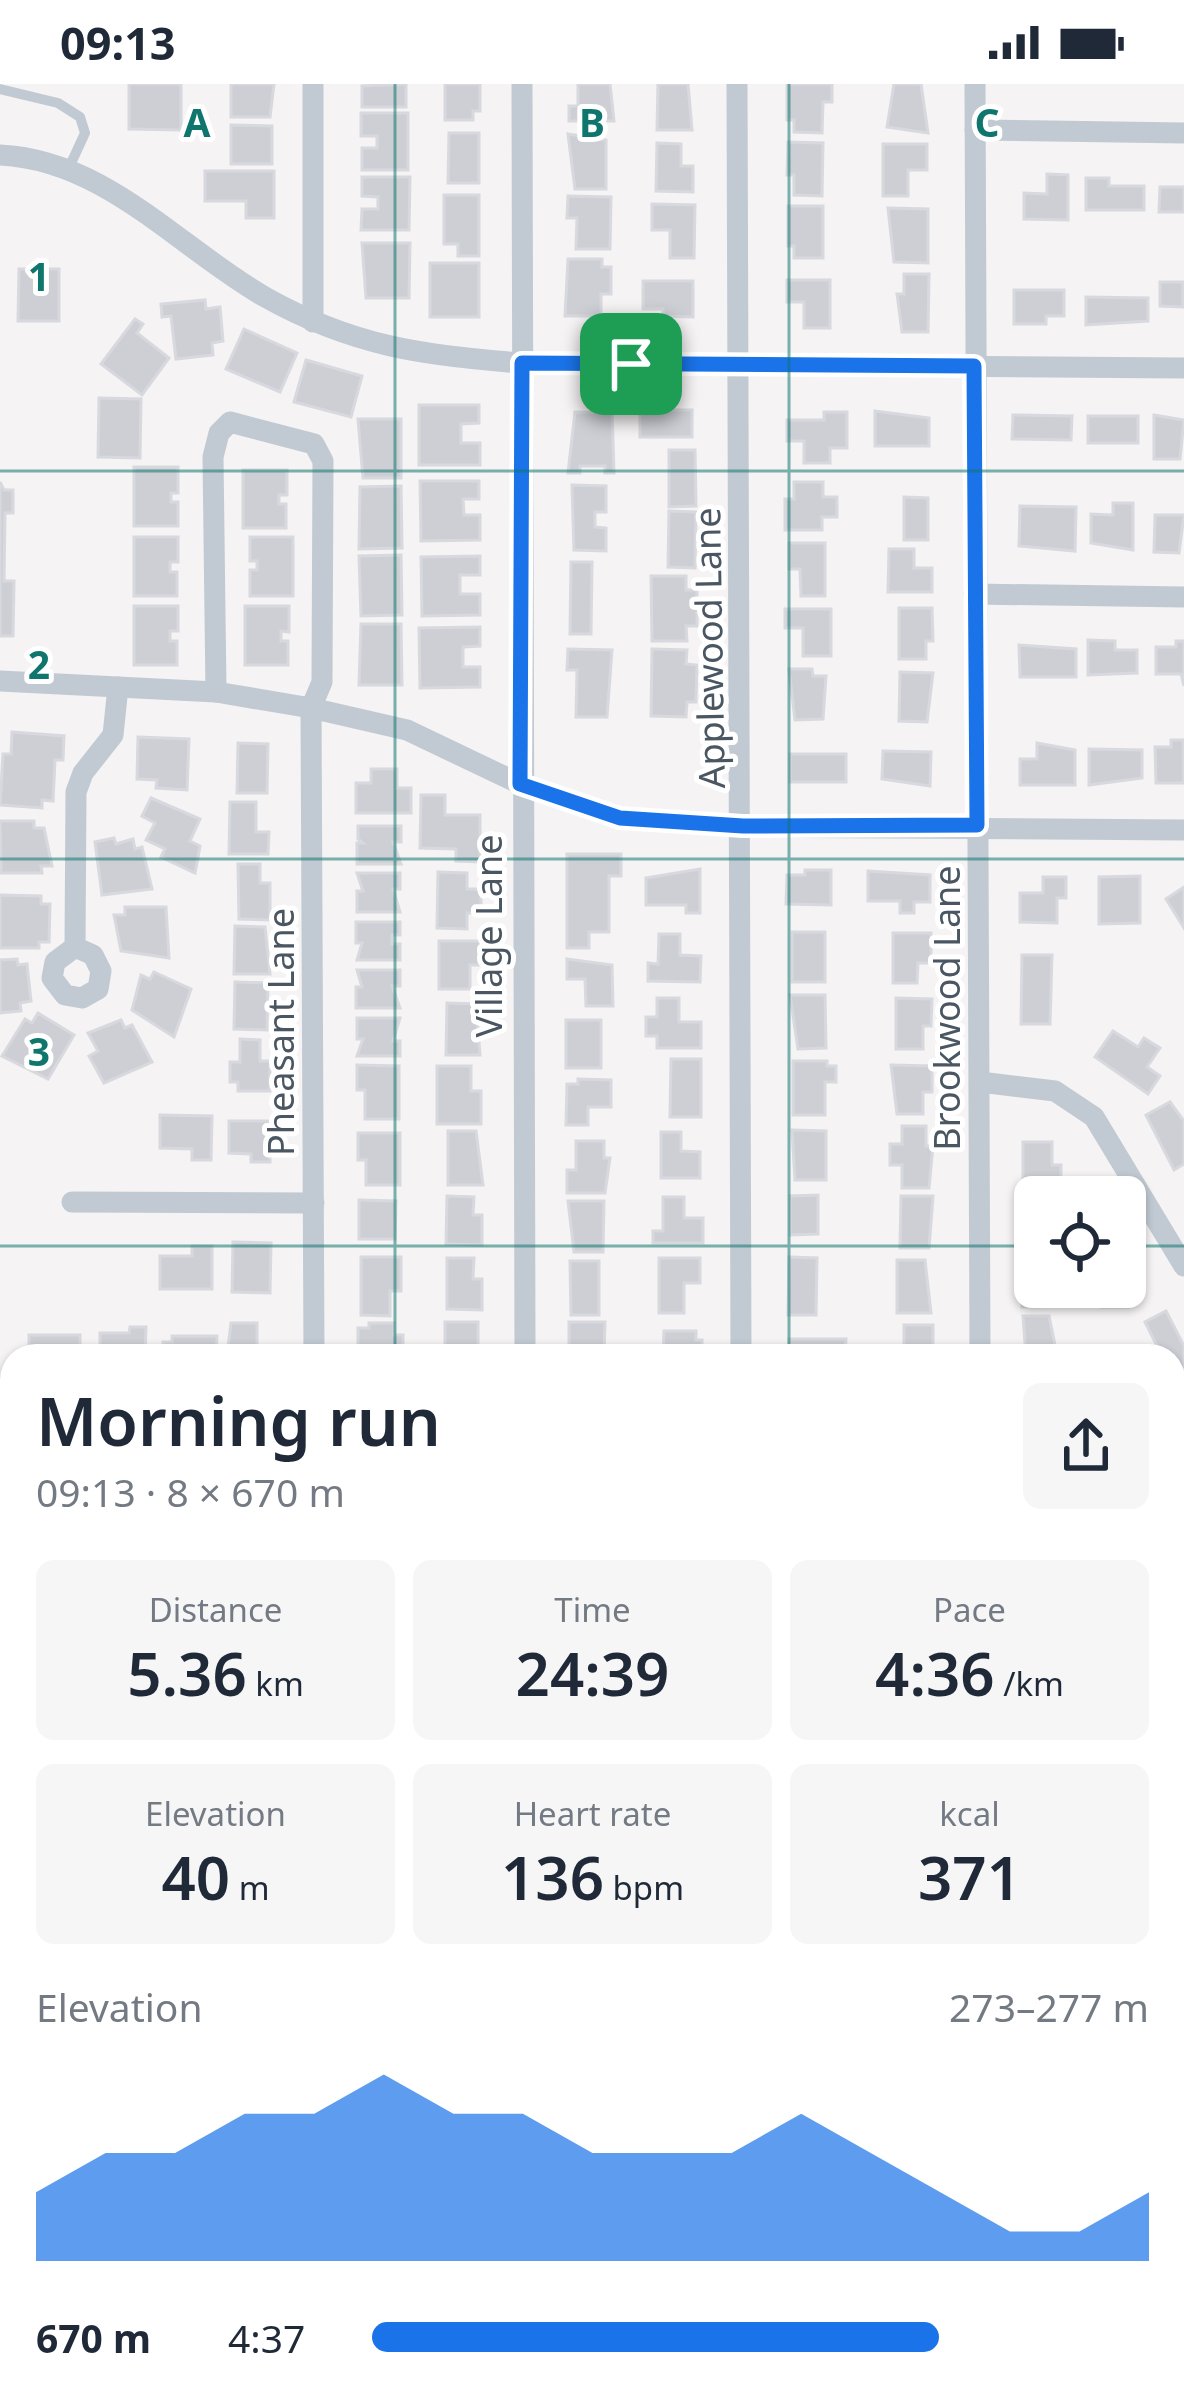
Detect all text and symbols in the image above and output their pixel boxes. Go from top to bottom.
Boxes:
text: 09:13 [60,12,176,73]
text: A [184,95,211,148]
text: B [579,95,605,148]
text: C [974,95,1000,148]
text: 1 [28,249,50,302]
pin [580,313,682,415]
icon: arrive [598,331,664,397]
street label: Applewood Lane [682,507,736,789]
text: 2 [28,637,50,690]
street label: Village Lane [464,834,513,1038]
street label: Brookwood Lane [922,865,971,1151]
street label: Pheasant Lane [256,908,305,1156]
text: 3 [28,1024,50,1077]
map controls [1014,1176,1146,1308]
button: locate [1014,1176,1146,1308]
text: Morning run [36,1375,441,1465]
button: share [1023,1383,1149,1509]
text: 09:13 · 8 × 670 m [36,1465,345,1518]
text: Distance [149,1587,282,1632]
text: Time [554,1587,631,1632]
text: Pace [933,1587,1006,1632]
text: 5.36 [127,1632,247,1714]
text: 24:39 [516,1632,669,1714]
text: 4:36 [875,1632,995,1714]
text: km [247,1661,304,1706]
text: /km [995,1661,1064,1706]
text: Elevation [145,1791,286,1836]
text: Heart rate [514,1791,671,1836]
text: kcal [939,1791,1000,1836]
text: 40 [161,1836,230,1918]
text: 136 [501,1836,604,1918]
text: 371 [918,1836,1021,1918]
text: m [230,1865,270,1910]
text: bpm [604,1865,684,1910]
text: Elevation [36,1980,203,2033]
text: 273–277 m [949,1980,1149,2033]
text: 670 m [36,2311,151,2364]
text: 4:37 [228,2311,305,2364]

